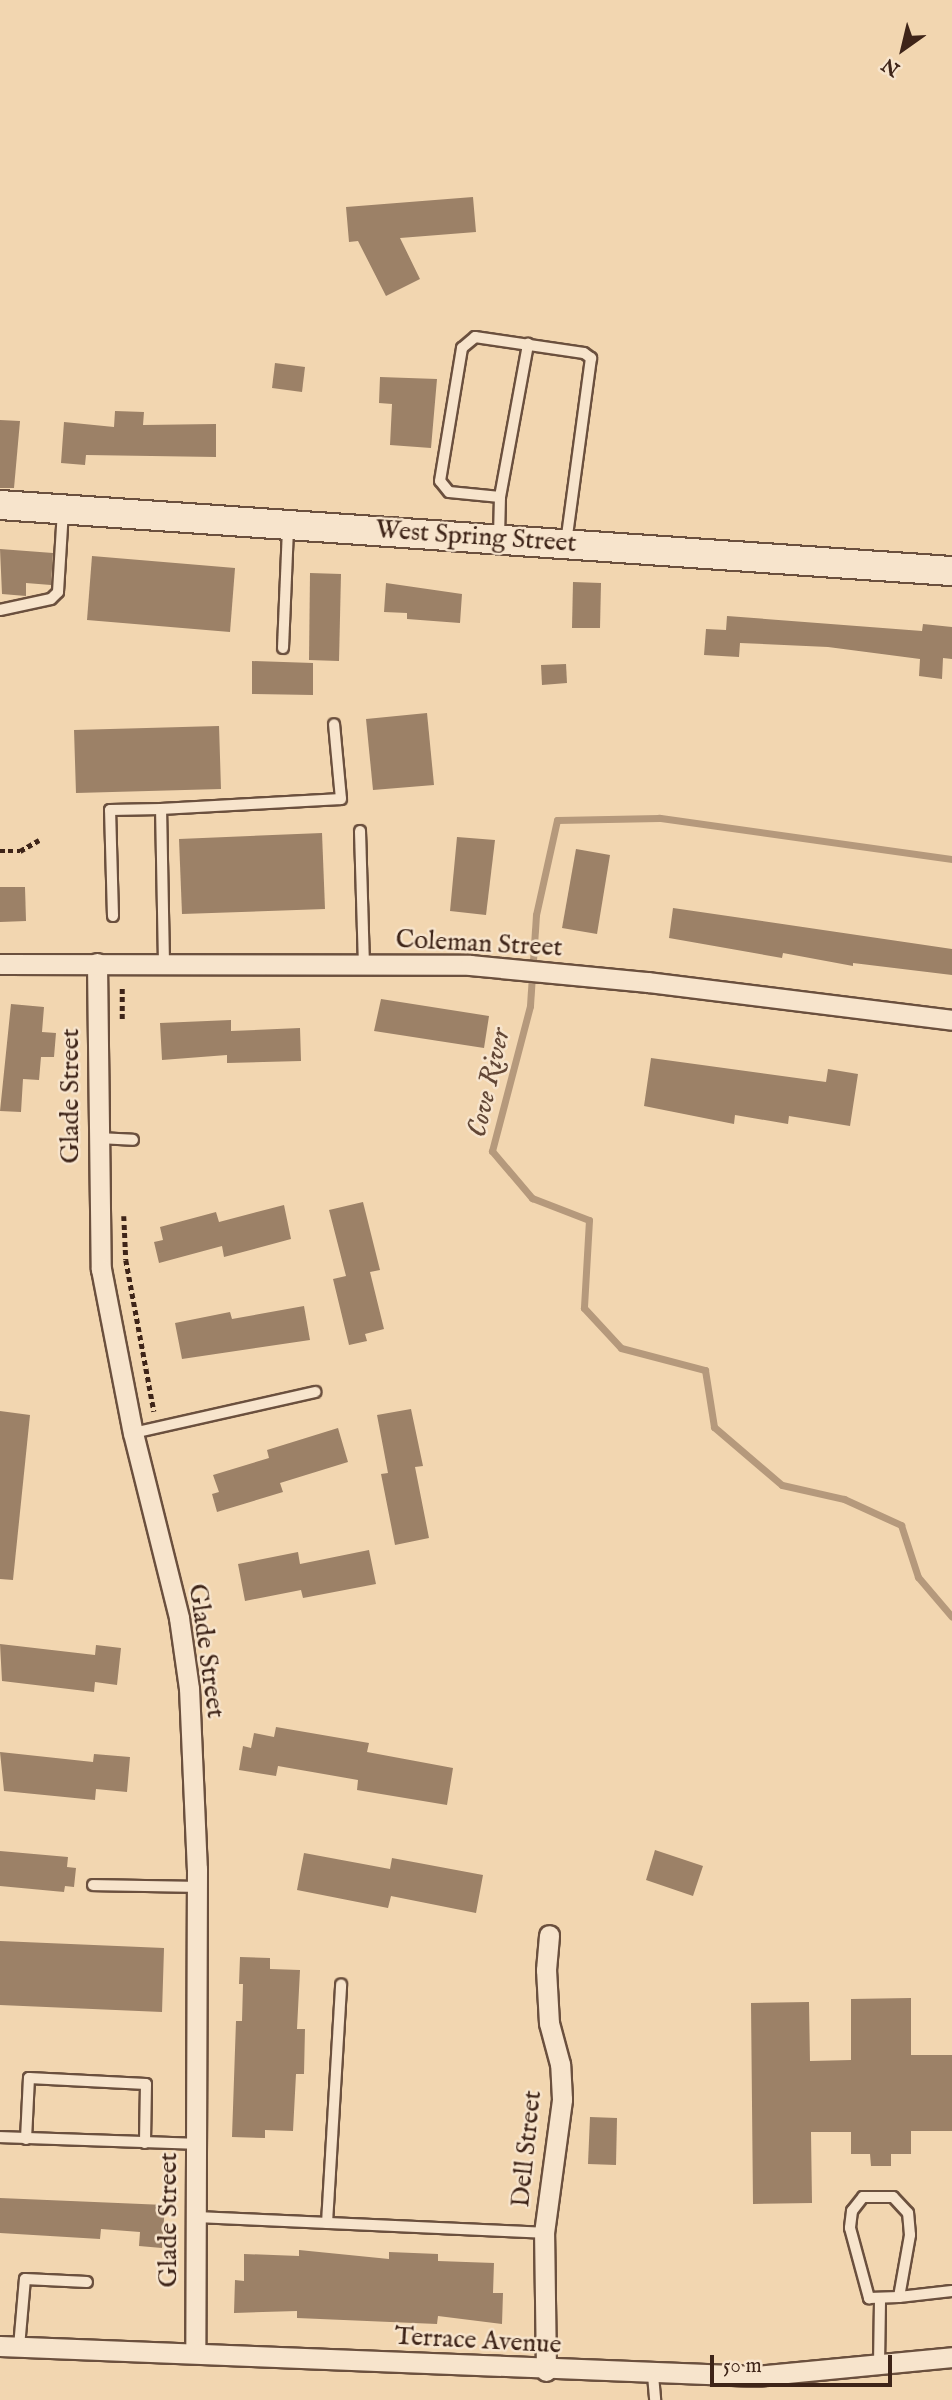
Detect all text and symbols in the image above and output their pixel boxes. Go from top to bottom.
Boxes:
north arrow [868,14,938,84]
text: N [878,52,905,81]
street label: West Spring Street [375,514,577,560]
street label: Coleman Street [395,924,563,964]
water label: Cove River [461,1025,519,1141]
street label: Glade Street [55,1028,87,1164]
street label: Glade Street [181,1582,231,1720]
street label: Dell Street [505,2089,549,2209]
street label: Glade Street [153,2152,185,2288]
street label: Terrace Avenue [394,2321,562,2361]
scale bar [714,2340,896,2384]
text: 50 m [723,2353,762,2380]

